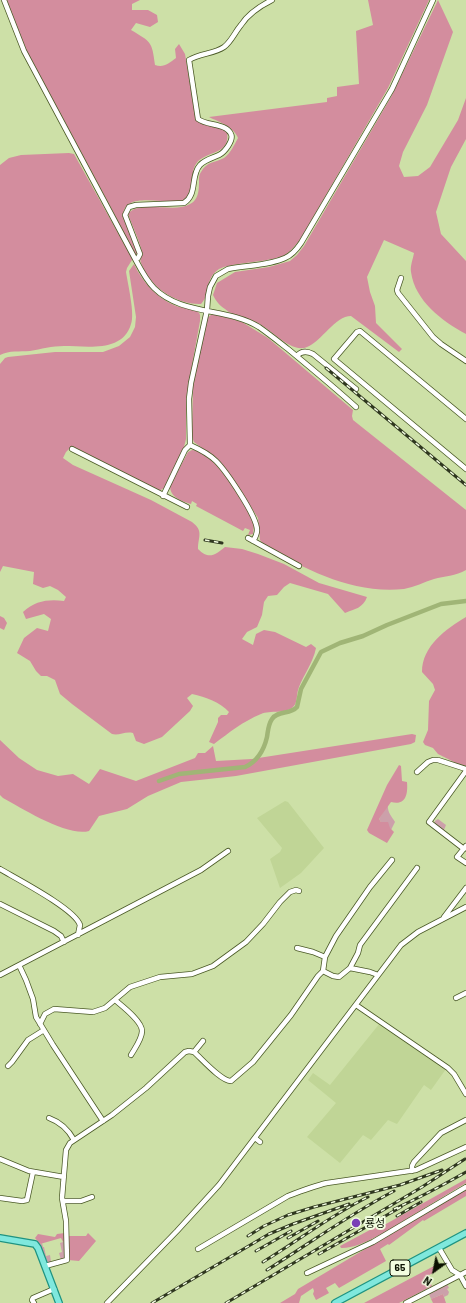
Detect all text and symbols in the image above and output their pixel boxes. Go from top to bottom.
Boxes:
place label: 룡성 [365,1216,385,1230]
marker: 룡성 [350,1217,362,1229]
north arrow [414,1251,454,1291]
road number: 65 [390,1260,410,1276]
text: N [421,1274,434,1289]

